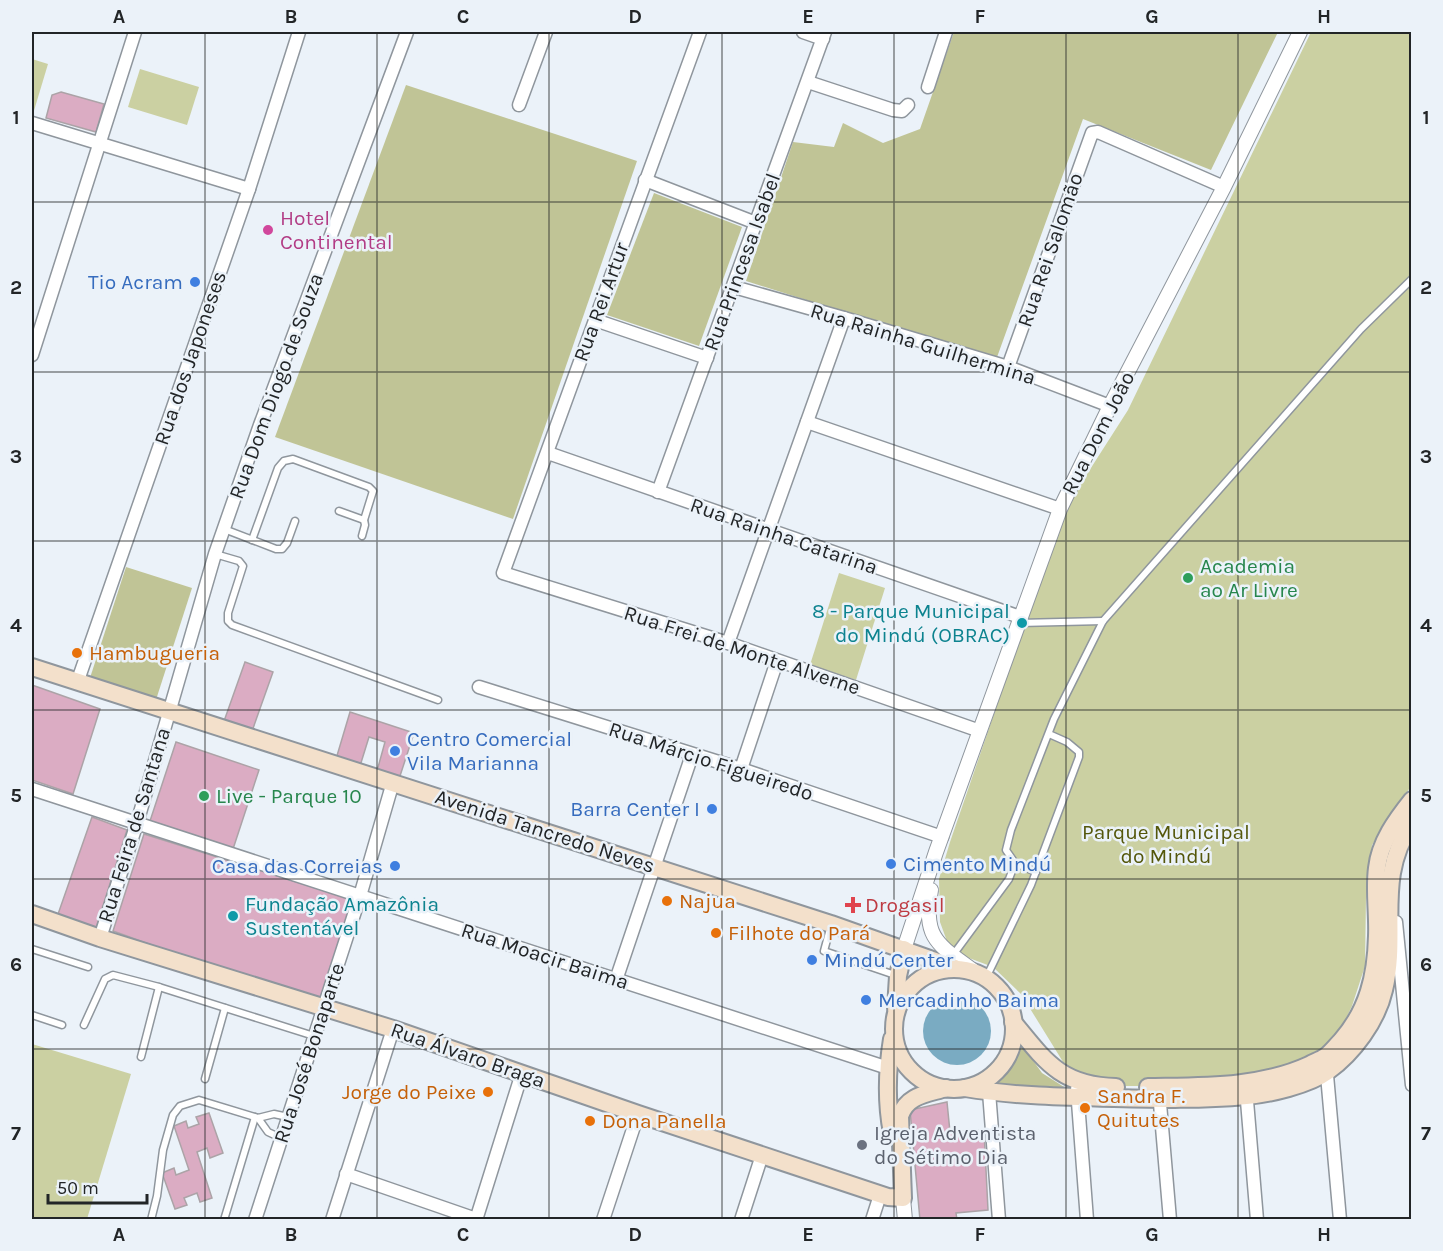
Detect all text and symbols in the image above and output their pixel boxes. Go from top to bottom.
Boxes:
text: A [113,5,126,28]
text: B [285,5,297,28]
text: C [457,5,469,28]
text: D [628,5,642,28]
text: E [802,5,814,28]
text: F [975,5,986,28]
text: G [1145,5,1159,28]
text: H [1317,5,1331,28]
text: 1 [12,106,20,129]
text: 1 [1422,106,1430,129]
street label: Rua Princesa Isabel [699,170,785,354]
street label: Rua Rei Salomão [1012,170,1088,330]
place label: Hotel Continental [280,206,393,254]
marker: Hotel Continental [261,223,275,237]
street label: Rua Rei Artur [568,239,634,365]
street label: Rua dos Japoneses [149,268,231,448]
place label: Tio Acram [88,270,183,294]
street label: Rua Dom Diogo de Souza [224,270,328,502]
marker: Tio Acram [188,275,202,289]
text: 2 [10,276,22,299]
text: 2 [1420,276,1432,299]
street label: Rua Rainha Guilhermina [807,298,1039,390]
street label: Rua Dom João [1057,367,1139,499]
text: 3 [10,445,22,468]
text: 3 [1420,445,1432,468]
street label: Rua Rainha Catarina [687,493,881,579]
place label: Academia ao Ar Livre [1200,554,1298,602]
marker: Academia ao Ar Livre [1181,571,1195,585]
place label: 8 - Parque Municipal do Mindú (OBRAC) [812,599,1010,647]
street label: Rua Frei de Monte Alverne [621,600,863,700]
text: 4 [10,614,22,637]
text: 4 [1420,614,1432,637]
marker: 8 - Parque Municipal do Mindú (OBRAC) [1015,616,1029,630]
place label: Hambugueria [89,641,220,665]
marker: Hambugueria [70,646,84,660]
street label: Rua Márcio Figueiredo [606,717,816,805]
street label: Rua Feira de Santana [93,725,175,925]
place label: Centro Comercial Vila Marianna [407,727,572,775]
marker: Centro Comercial Vila Marianna [388,744,402,758]
text: 5 [10,784,22,807]
place label: Live - Parque 10 [216,784,362,808]
street label: Avenida Tancredo Neves [432,784,658,878]
text: 5 [1420,784,1432,807]
marker: Live - Parque 10 [197,789,211,803]
place label: Barra Center I [570,797,700,821]
marker: Barra Center I [705,802,719,816]
park label: Parque Municipal do Mindú [1082,820,1250,868]
place label: Cimento Mindú [903,852,1051,876]
place label: Casa das Correias [212,854,383,878]
marker: Cimento Mindú [884,857,898,871]
marker: Casa das Correias [388,859,402,873]
place label: Najua [679,889,736,913]
place label: Fundação Amazônia Sustentável [245,892,439,940]
place label: Drogasil [865,893,945,917]
marker: Najua [660,894,674,908]
marker: Drogasil [846,898,860,912]
marker: Fundação Amazônia Sustentável [226,909,240,923]
street label: Rua Moacir Baima [458,918,632,994]
place label: Filhote do Pará [728,921,870,945]
marker: Filhote do Pará [709,926,723,940]
place label: Mindú Center [824,948,954,972]
text: 6 [10,953,22,976]
marker: Mindú Center [805,953,819,967]
text: 6 [1420,953,1432,976]
street label: Rua José Bonaparte [269,960,349,1146]
place label: Mercadinho Baima [878,988,1059,1012]
marker: Mercadinho Baima [859,993,873,1007]
street label: Rua Álvaro Braga [388,1017,548,1093]
place label: Jorge do Peixe [342,1080,476,1104]
place label: Sandra F. Quitutes [1097,1084,1186,1132]
marker: Jorge do Peixe [481,1085,495,1099]
marker: Sandra F. Quitutes [1078,1101,1092,1115]
place label: Dona Panella [602,1109,727,1133]
marker: Dona Panella [583,1114,597,1128]
place label: Igreja Adventista do Sétimo Dia [874,1121,1036,1169]
text: 7 [11,1122,21,1145]
text: 7 [1421,1122,1431,1145]
marker: Igreja Adventista do Sétimo Dia [855,1138,869,1152]
scale bar [48,1167,147,1205]
text: 50 m [57,1177,99,1199]
text: A [113,1223,126,1246]
text: B [285,1223,297,1246]
text: C [457,1223,469,1246]
text: D [628,1223,642,1246]
text: E [802,1223,814,1246]
text: F [975,1223,986,1246]
text: G [1145,1223,1159,1246]
text: H [1317,1223,1331,1246]

